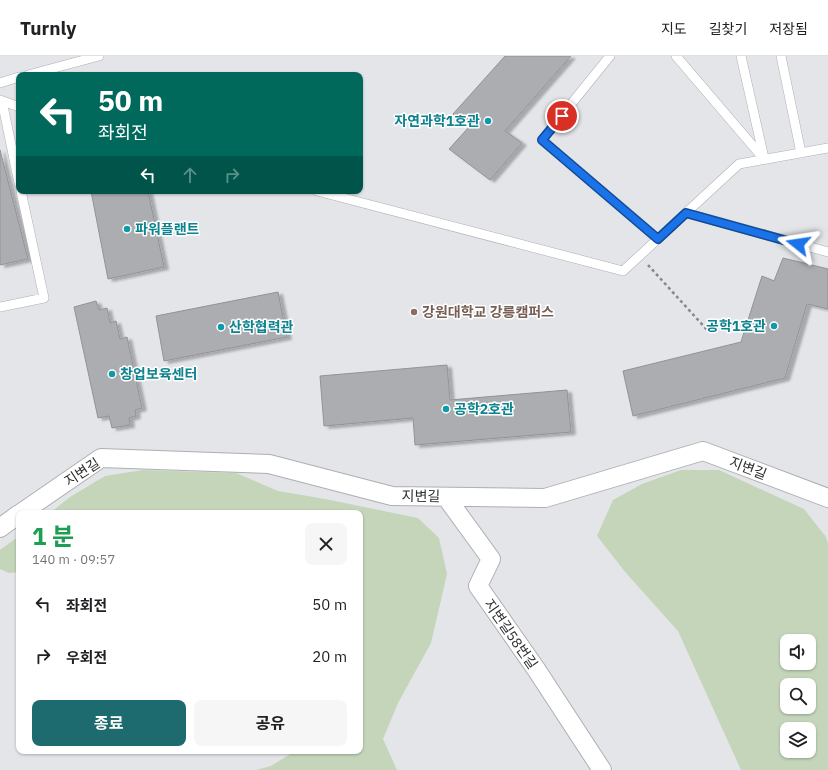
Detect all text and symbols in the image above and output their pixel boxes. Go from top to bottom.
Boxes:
text: Turnly [20,16,76,40]
text: 지도 [661,20,687,38]
text: 길찾기 [709,20,747,38]
text: 저장됨 [769,20,808,38]
text: 50 m [98,82,163,119]
icon: left [32,88,84,140]
pin [545,99,579,133]
icon: arrive [551,105,573,127]
place label: 자연과학1호관 [394,112,480,130]
marker: 자연과학1호관 [483,116,493,126]
text: 좌회전 [98,121,148,144]
icon: left [137,164,159,186]
icon: ahead [179,164,201,186]
icon: right [221,164,243,186]
place label: 파워플랜트 [135,220,200,238]
position arrow [777,223,819,265]
marker: 파워플랜트 [122,224,132,234]
place label: 강원대학교 강릉캠퍼스 [422,303,554,321]
marker: 강원대학교 강릉캠퍼스 [409,307,419,317]
place label: 공학1호관 [706,317,766,335]
place label: 산학협력관 [229,318,294,336]
marker: 공학1호관 [769,321,779,331]
marker: 산학협력관 [216,322,226,332]
place label: 창업보육센터 [120,365,197,383]
marker: 창업보육센터 [107,369,117,379]
place label: 공학2호관 [454,400,514,418]
marker: 공학2호관 [441,404,451,414]
street label: 지변길 [727,453,769,483]
street label: 지변길 [61,454,103,490]
street label: 지변길 [402,487,440,505]
text: 1 분 [32,520,74,552]
button: close [305,523,347,565]
text: 140 m · 09:57 [32,551,115,568]
icon: left [32,593,54,615]
text: 50 m [312,595,347,614]
text: 좌회전 [66,596,107,615]
street label: 지변길58번길 [480,596,542,672]
map controls [780,634,816,758]
button: sound [780,634,816,670]
icon: right [32,645,54,667]
text: 20 m [312,647,347,666]
text: 우회전 [66,648,107,667]
button: search [780,678,816,714]
button: 종료 [32,700,186,746]
button: 공유 [194,700,347,746]
button: layers [780,722,816,758]

